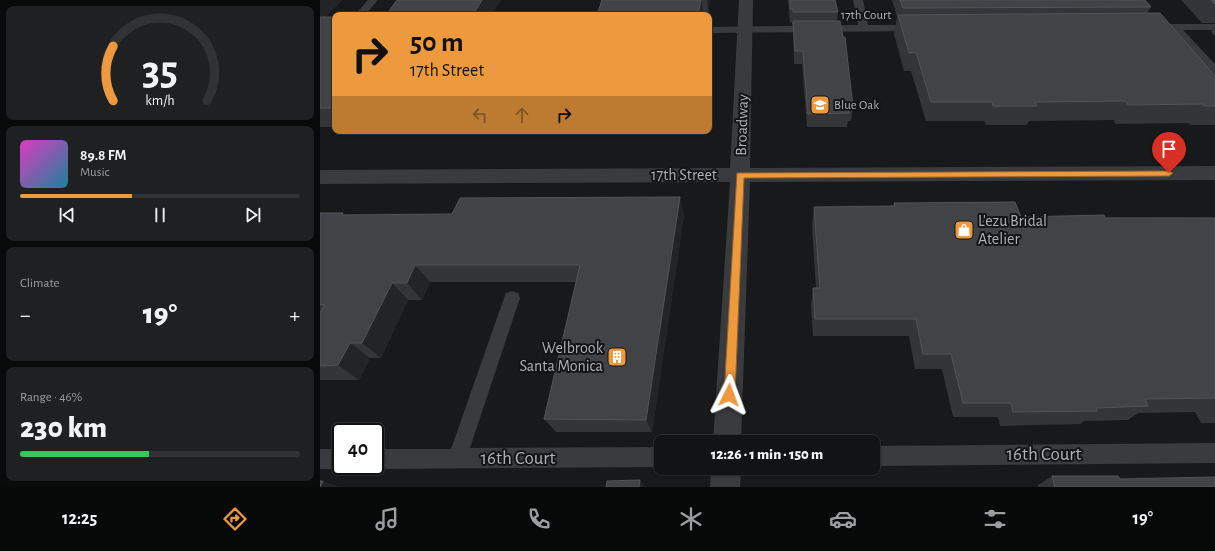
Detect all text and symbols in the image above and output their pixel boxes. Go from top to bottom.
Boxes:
street label: 17th Court [841,9,891,22]
icon: right [344,28,396,80]
text: 50 m [410,29,464,57]
text: 35 [142,51,178,92]
text: 17th Street [410,62,484,80]
text: km/h [145,94,175,108]
street label: Broadway [733,94,752,156]
school or university icon: Blue Oak [809,94,831,116]
place label: Blue Oak [834,99,879,112]
icon: left [469,104,491,126]
icon: ahead [511,104,533,126]
icon: right [553,104,575,126]
pin [1152,132,1186,173]
icon: arrive [1158,138,1180,160]
text: 89.8 FM [80,148,126,163]
text: Music [80,166,110,179]
street label: 17th Street [651,167,717,183]
icon: previous [56,204,78,226]
icon: pause [149,204,171,226]
icon: next [242,204,264,226]
place label: L'ezu Bridal Atelier [978,213,1047,247]
shop icon: L'ezu Bridal Atelier [953,219,975,241]
text: Climate [20,277,59,290]
text: 19° [143,299,177,329]
text: − [20,304,31,326]
text: + [289,304,300,326]
place label: Welbrook Santa Monica [520,340,604,374]
building icon: Welbrook Santa Monica [606,346,628,368]
position arrow [708,374,750,416]
text: Range · 46% [20,391,82,404]
text: 230 km [20,413,107,443]
speed limit sign: 40 [332,423,384,475]
street label: 16th Court [1006,445,1082,464]
text: 12:26 · 1 min · 150 m [711,447,823,462]
street label: 16th Court [480,449,556,468]
icon: directions [221,505,249,533]
icon: music [373,505,401,533]
icon: phone [525,505,553,533]
icon: climate [677,505,705,533]
icon: car [829,505,857,533]
icon: filters [981,505,1009,533]
text: 12:25 [62,510,97,528]
text: 19° [1133,510,1153,528]

